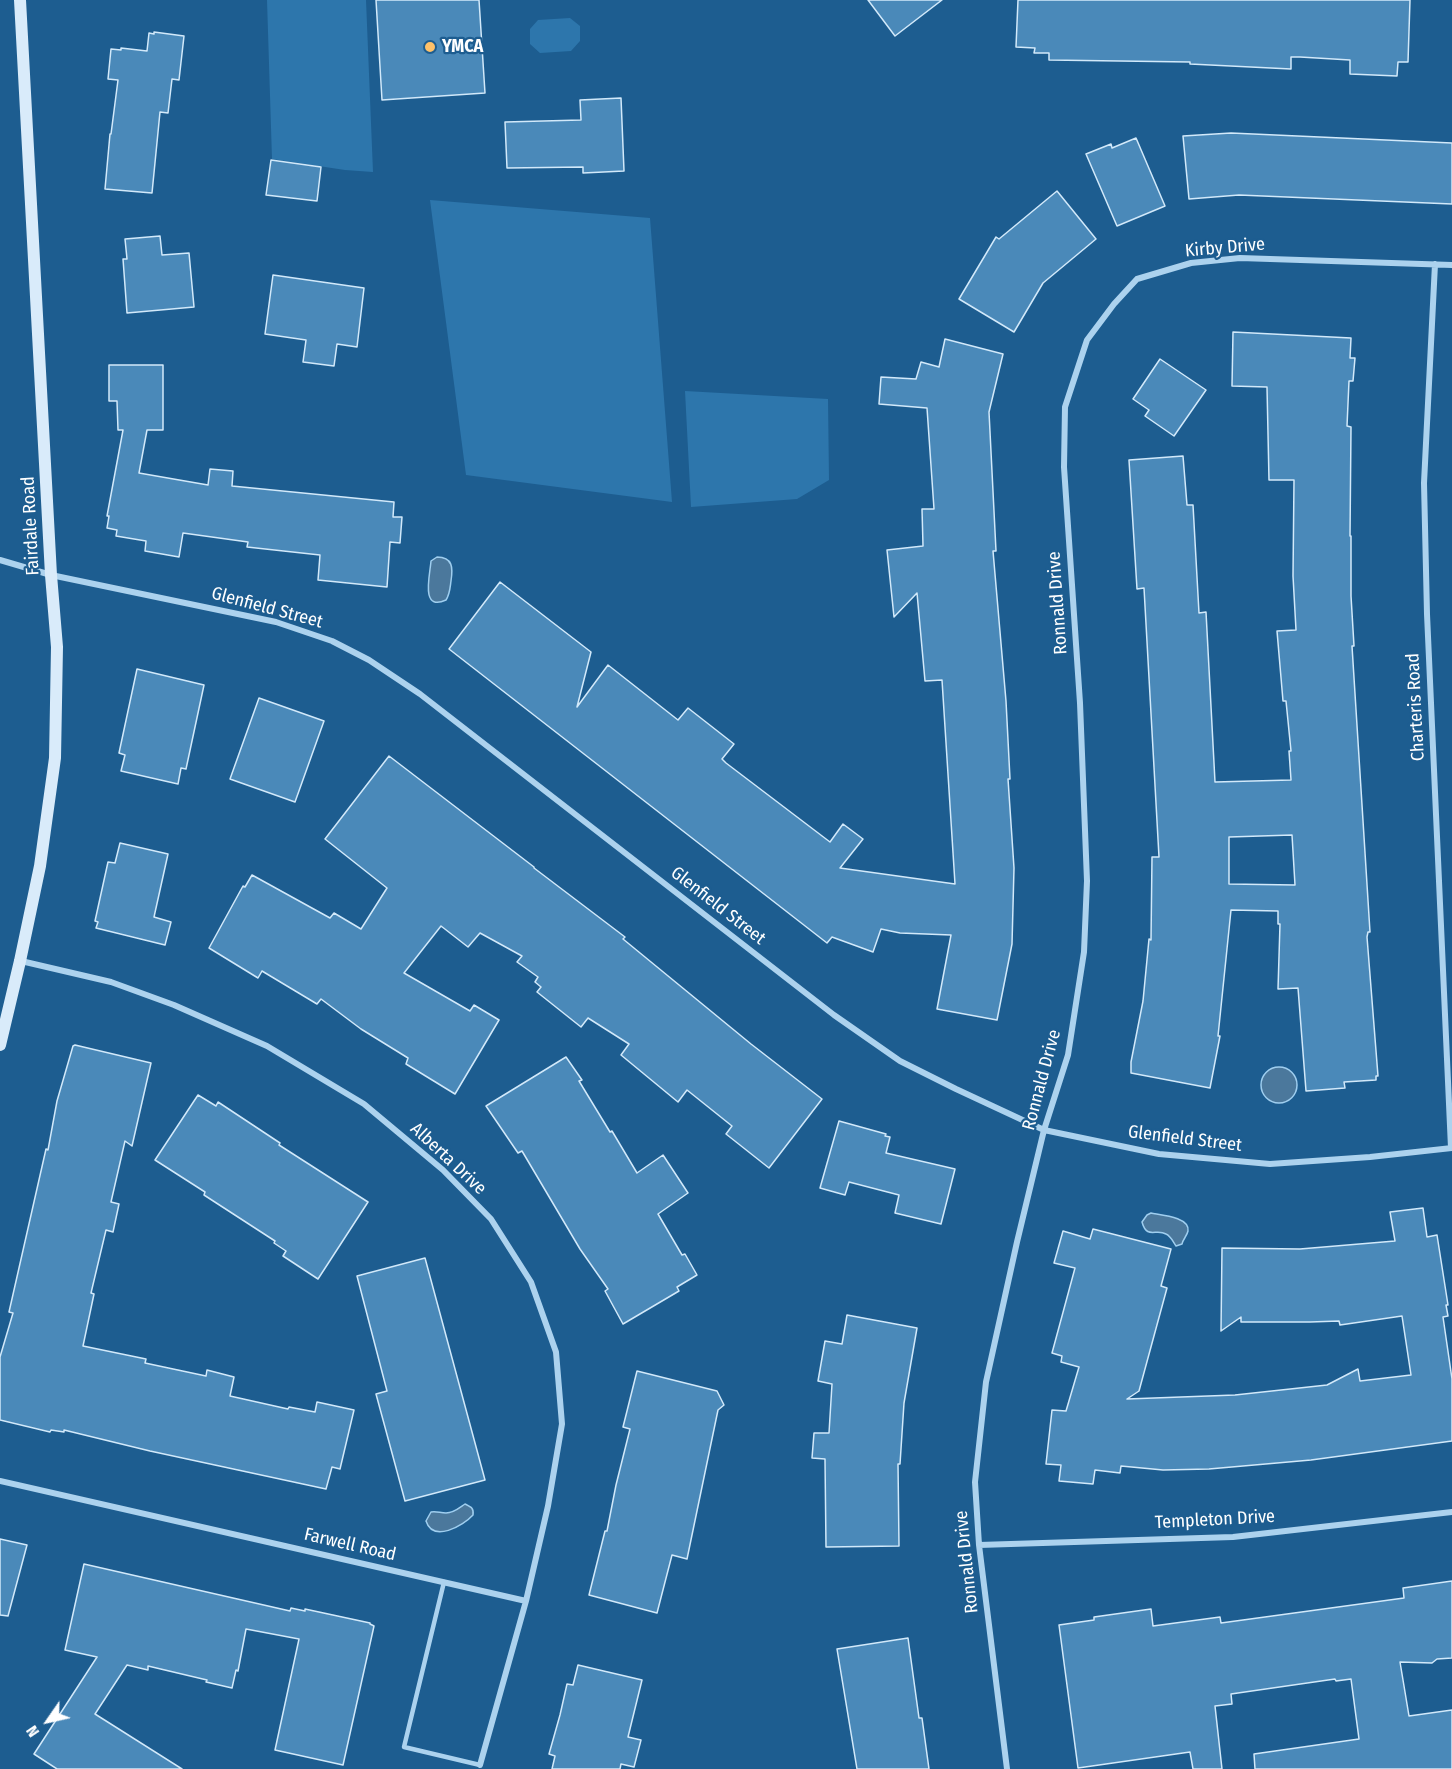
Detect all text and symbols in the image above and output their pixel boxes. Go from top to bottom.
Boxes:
place label: YMCA [442,36,483,58]
marker: YMCA [423,40,437,54]
street label: Kirby Drive [1184,234,1266,262]
street label: Fairdale Road [18,476,44,576]
street label: Ronnald Drive [1044,551,1072,655]
street label: Glenfield Street [209,583,325,633]
street label: Charteris Road [1402,652,1430,762]
street label: Glenfield Street [666,862,770,950]
street label: Ronnald Drive [1018,1027,1066,1133]
street label: Alberta Drive [406,1118,490,1200]
street label: Glenfield Street [1127,1121,1243,1157]
street label: Templeton Drive [1154,1506,1276,1534]
street label: Ronnald Drive [951,1510,983,1614]
street label: Farwell Road [302,1524,398,1566]
north arrow [18,1691,78,1751]
text: N [22,1722,43,1741]

